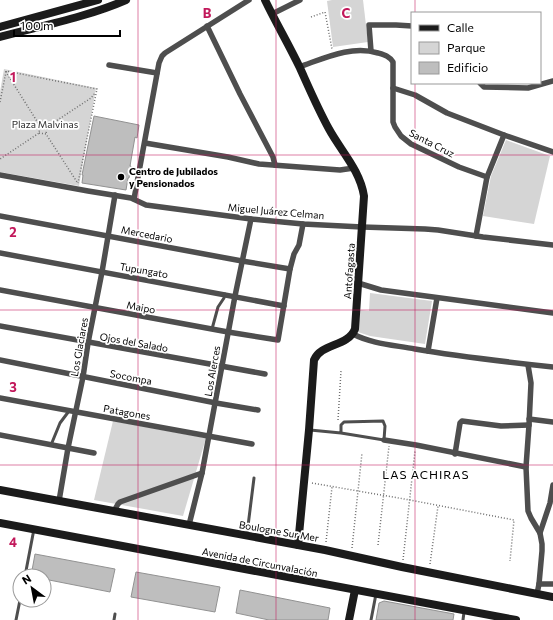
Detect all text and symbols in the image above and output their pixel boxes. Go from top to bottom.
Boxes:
text: B [203,5,212,21]
text: C [342,5,351,21]
scale bar [14,12,120,38]
legend [411,12,541,84]
text: 100 m [20,18,54,32]
text: Calle [447,20,474,34]
text: Parque [447,40,485,54]
text: Edificio [447,60,488,74]
text: 1 [10,69,16,85]
park label: Plaza Malvinas [12,118,79,130]
street label: Santa Cruz [407,126,457,160]
place label: Centro de Jubilados y Pensionados [129,165,218,189]
marker: Centro de Jubilados y Pensionados [116,172,126,182]
street label: Miguel Juárez Celman [227,201,325,221]
street label: Mercedario [120,223,174,245]
text: 2 [9,224,17,240]
street label: Antofagasta [341,243,357,299]
street label: Tupungato [119,260,169,280]
street label: Maipo [126,298,156,316]
street label: Los Glaciares [68,316,90,377]
street label: Ojos del Salado [99,330,169,354]
street label: Los Alerces [202,344,222,397]
street label: Socompa [109,367,153,387]
text: 3 [9,379,17,395]
street label: Patagones [102,402,152,422]
district label: LAS ACHIRAS [382,467,470,481]
street label: Boulogne Sur Mer [238,518,320,544]
text: 4 [9,534,17,550]
street label: Avenida de Circunvalación [201,545,319,579]
north arrow [12,568,52,608]
text: N [19,571,33,587]

